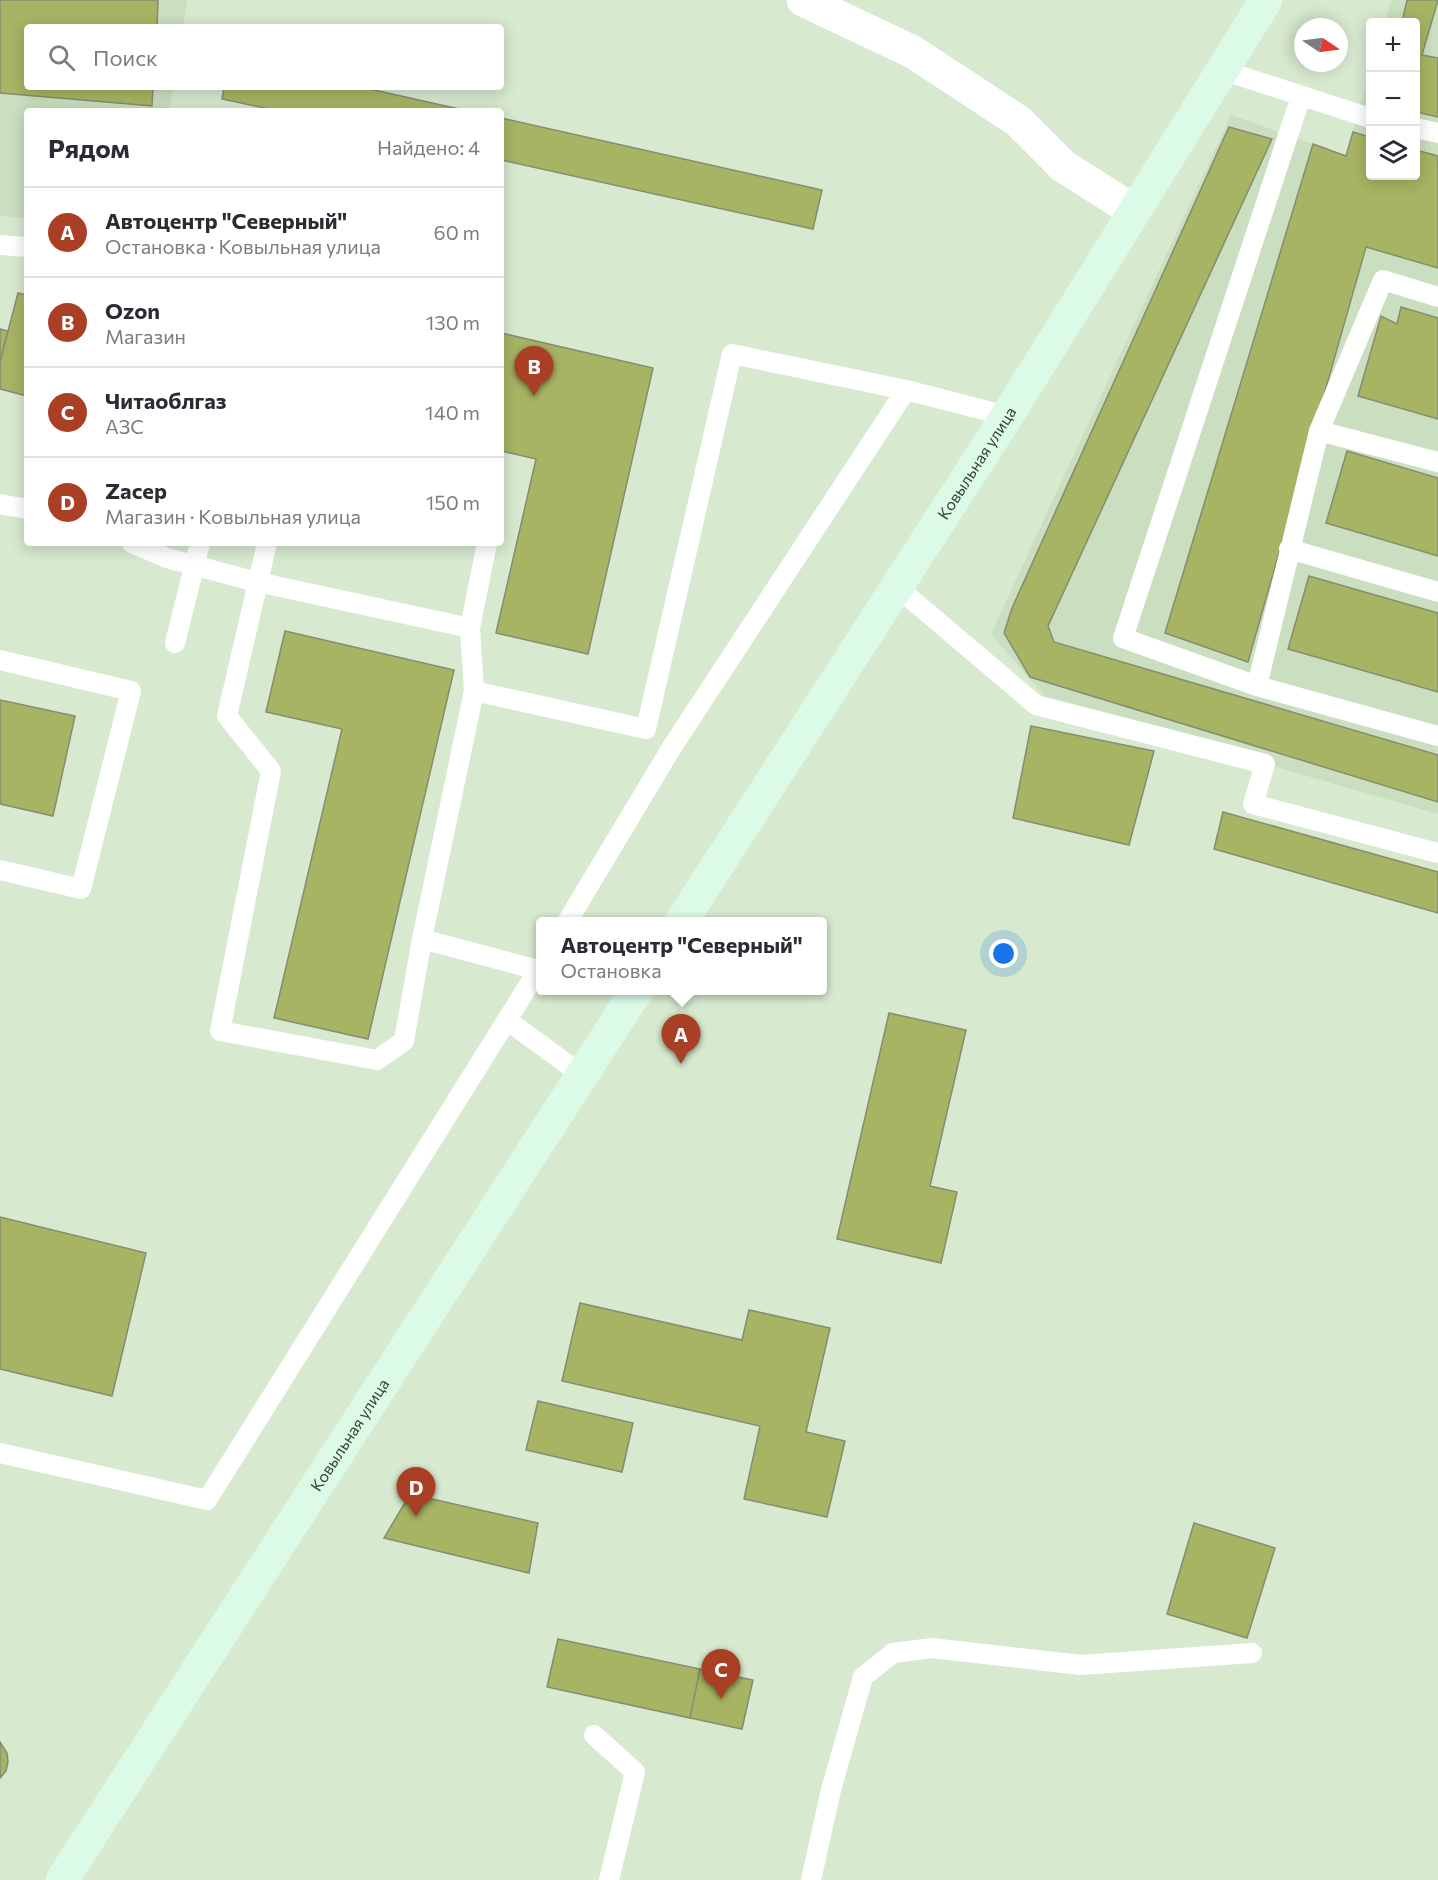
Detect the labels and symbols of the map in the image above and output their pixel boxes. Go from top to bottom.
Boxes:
north arrow [1294,18,1348,72]
pin: B [514,346,554,396]
street label: Ковыльная улица [933,403,1019,523]
your location [989,939,1018,968]
pin: A [662,1014,700,1064]
street label: Ковыльная улица [306,1375,392,1494]
pin: D [396,1468,436,1517]
pin: C [702,1650,740,1699]

